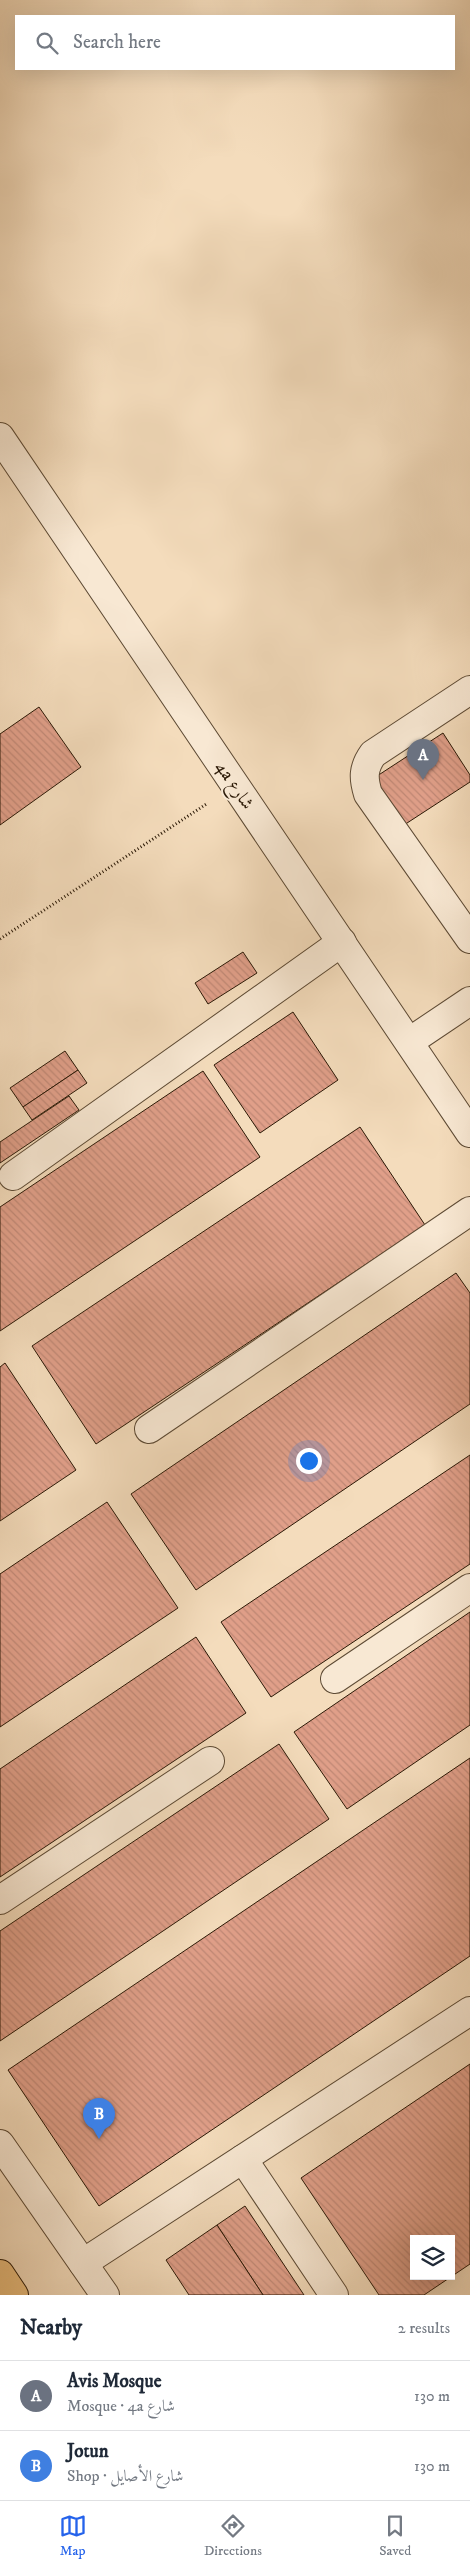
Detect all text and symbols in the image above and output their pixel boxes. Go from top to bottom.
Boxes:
search box [15,15,455,70]
icon: search [33,29,61,57]
text: Search here [73,31,161,54]
pin: A [407,739,439,780]
street label: 4a شارع [208,757,258,815]
your location [296,1448,322,1474]
pin: B [83,2098,115,2139]
map controls [410,2235,455,2280]
button: layers [410,2235,455,2280]
text: Nearby [20,2315,82,2341]
text: 2 results [398,2318,450,2338]
text: Avis Mosque [67,2370,162,2393]
text: A [31,2386,41,2406]
text: 130 m [414,2386,450,2406]
text: Mosque · 4a شارع [67,2396,175,2416]
text: Jotun [67,2440,109,2463]
text: B [31,2456,41,2476]
text: 130 m [414,2456,450,2476]
text: Shop · شارع الأصايل [67,2466,183,2486]
tab: Map [59,2512,87,2560]
tab: Directions [204,2512,262,2560]
tab: Saved [379,2512,411,2560]

